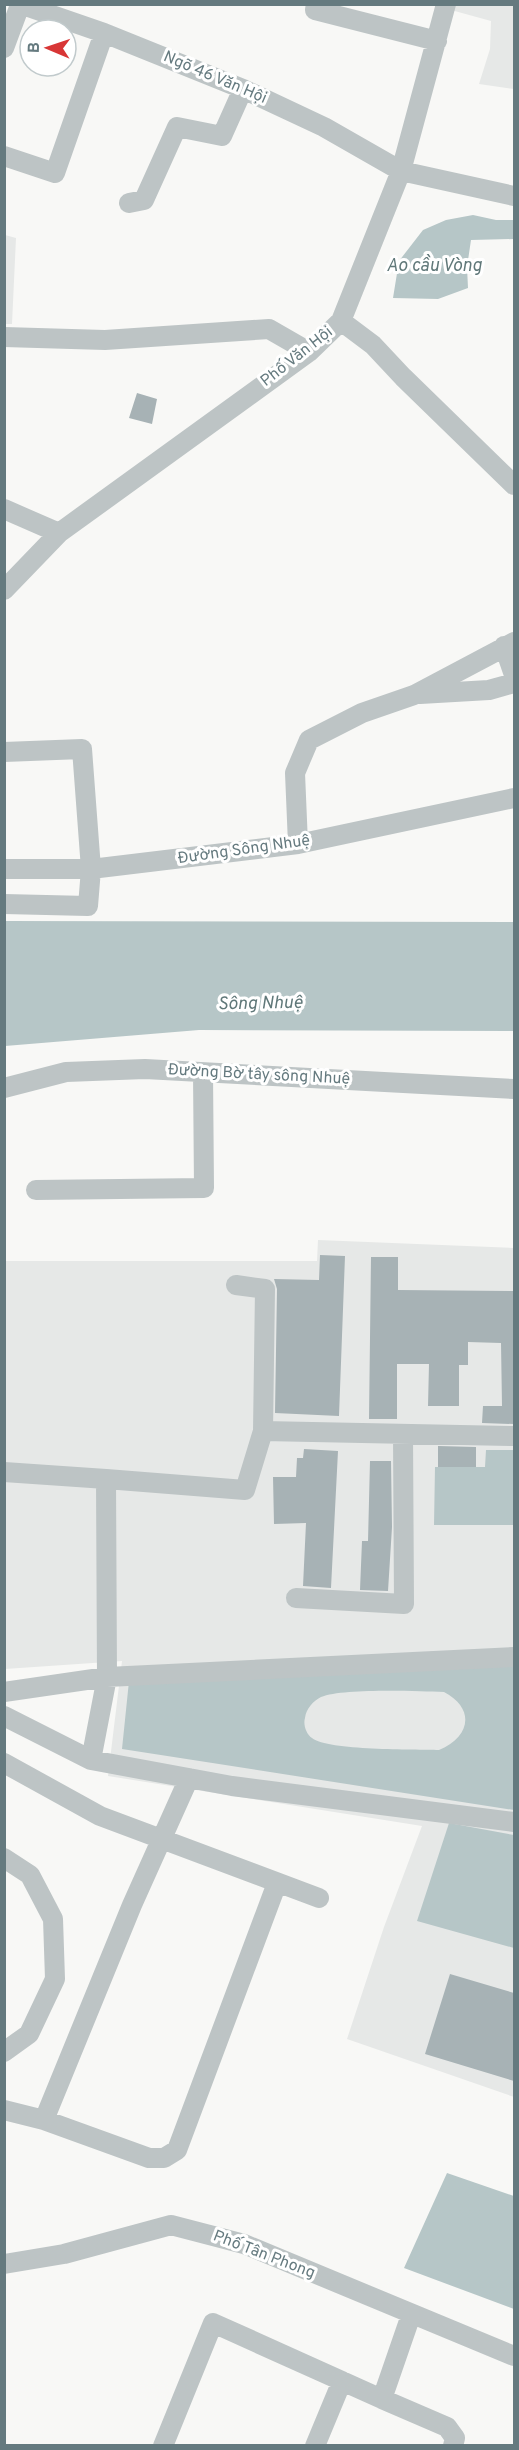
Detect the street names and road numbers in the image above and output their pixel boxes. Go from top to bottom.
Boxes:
street label: Ngõ 46 Văn Hội [160,47,270,109]
street label: Phố Văn Hội [256,322,337,391]
street label: Đường Sông Nhuệ [177,831,311,869]
street label: Đường Bờ tây sông Nhuệ [167,1060,351,1090]
street label: Phố Tân Phong [210,2225,318,2284]

